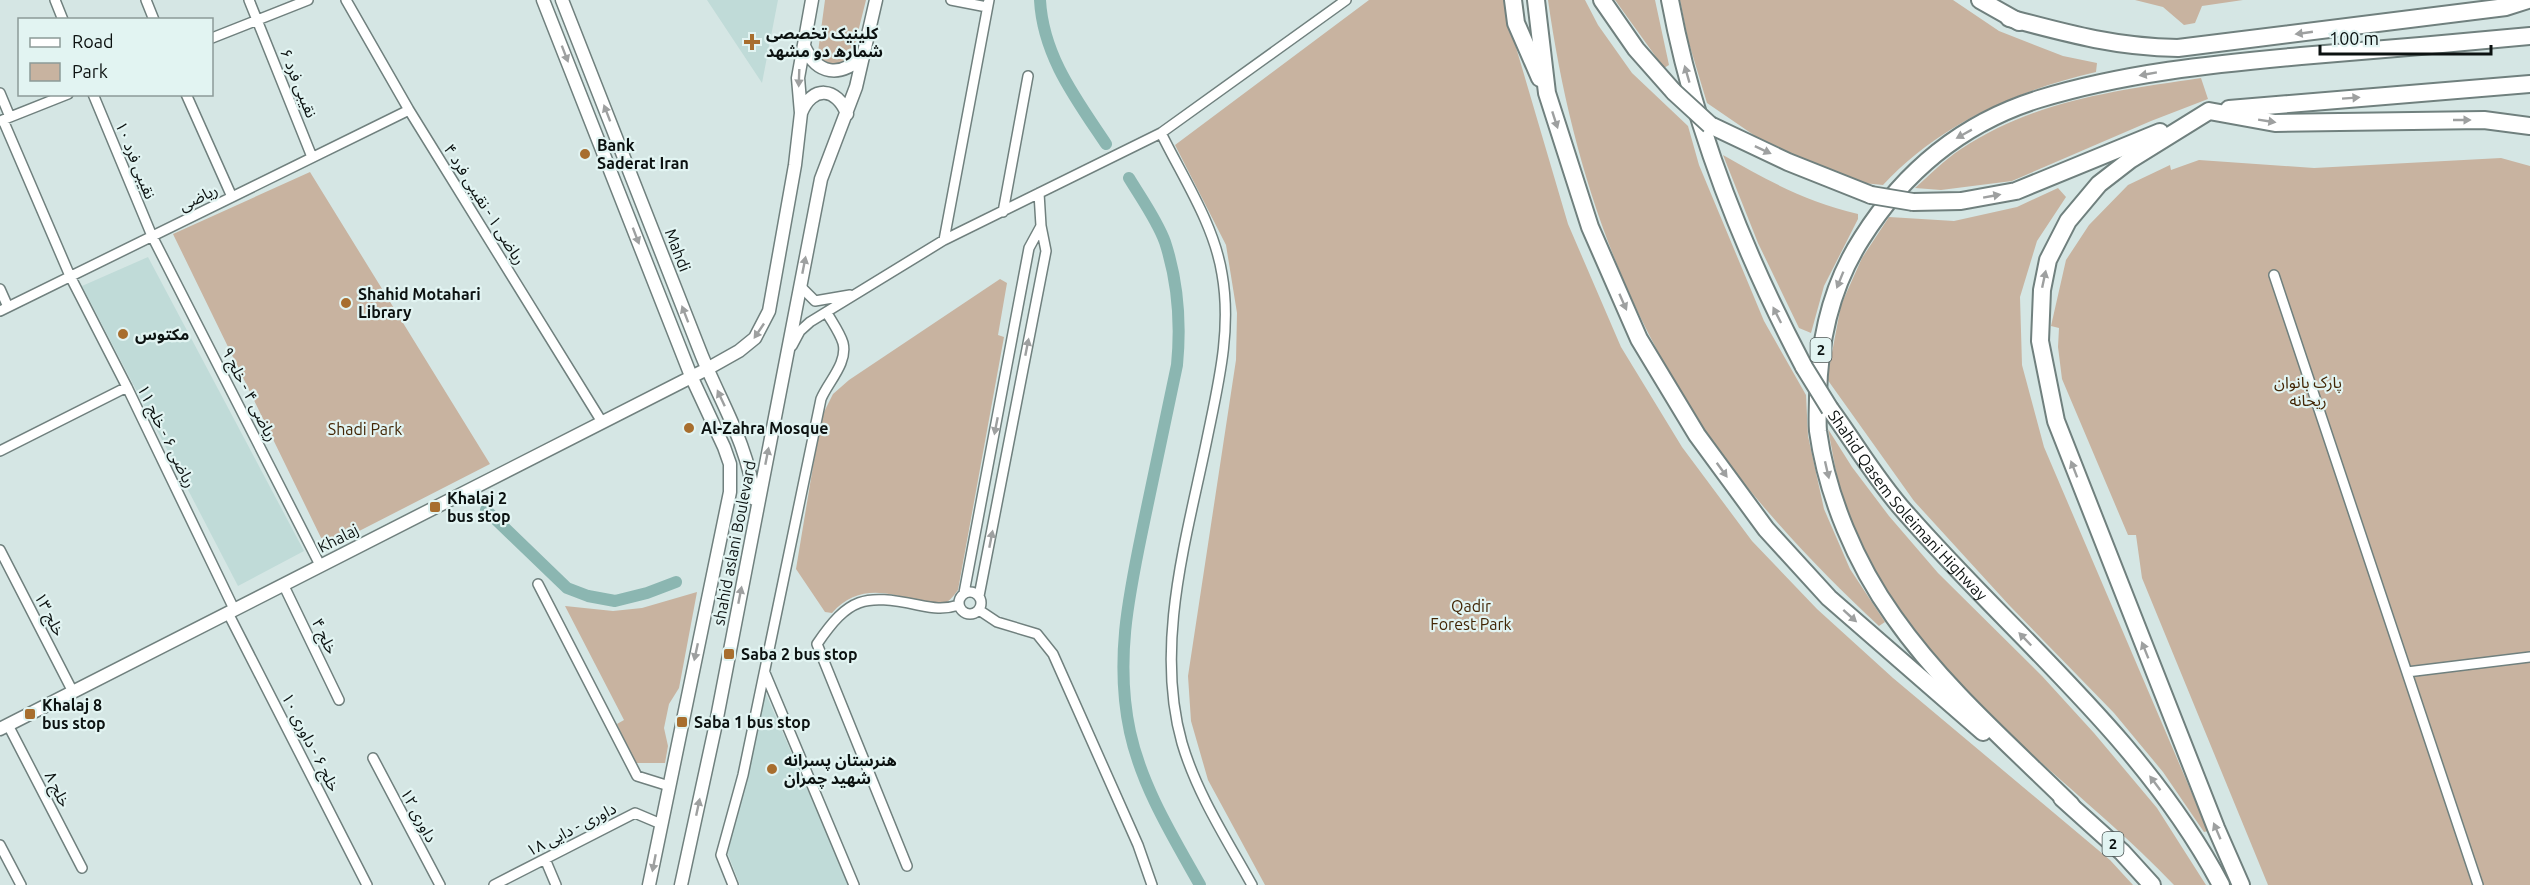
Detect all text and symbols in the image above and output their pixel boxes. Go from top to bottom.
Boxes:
legend [18,18,213,96]
scale bar [2320,18,2491,56]
place label: کلینیک تخصصی شمار‌ه دو مشهد [766,24,883,61]
text: 100 m [2329,28,2379,48]
one-way arrow [2294,29,2313,38]
text: Road [72,31,114,51]
marker: کلینیک تخصصی شمار‌ه دو مشهد [743,33,761,51]
street label: نقیبی فرد ۶ [276,46,321,120]
one-way arrow [560,46,570,64]
text: Park [72,61,108,81]
one-way arrow [1682,65,1691,83]
one-way arrow [795,69,804,88]
one-way arrow [2139,70,2158,79]
one-way arrow [2342,93,2361,103]
one-way arrow [601,104,611,122]
one-way arrow [1551,111,1560,129]
one-way arrow [2452,115,2471,125]
one-way arrow [2257,116,2276,125]
street label: نقیبی فرد ۱۰ [111,119,160,202]
one-way arrow [1956,128,1972,139]
place label: Bank Saderat Iran [597,136,689,172]
street label: ریاضی ۱ - نقیبی فرد ۴ [440,141,529,268]
one-way arrow [1755,146,1772,155]
marker: Bank Saderat Iran [578,147,592,161]
street label: ریاضی [176,180,221,215]
one-way arrow [1983,191,2002,200]
street label: Mahdi [662,226,694,274]
one-way arrow [632,227,641,245]
one-way arrow [800,255,809,274]
one-way arrow [2040,269,2049,288]
one-way arrow [1835,271,1845,289]
place label: Shahid Motahari Library [358,285,481,321]
one-way arrow [1618,294,1628,312]
marker: Shahid Motahari Library [339,296,353,310]
one-way arrow [680,305,690,323]
one-way arrow [1772,306,1782,323]
one-way arrow [753,322,764,339]
place label: مکتوس [135,325,189,344]
marker: مکتوس [116,327,130,341]
one-way arrow [1023,338,1032,357]
road number: 2 [1810,338,1832,362]
street label: ریاضی ۴ - خلج ۹ [215,344,281,446]
park label: پارک بانوان ریحانه [2274,373,2342,410]
street label: ریاضی ۶ - خلج ۱۱ [131,382,200,492]
one-way arrow [716,390,725,407]
street label: Shahid Qasem Soleimani Highway [1825,407,1991,604]
one-way arrow [991,416,1000,435]
place label: Al-Zahra Mosque [701,419,829,437]
park label: Shadi Park [328,420,402,438]
marker: Al-Zahra Mosque [682,421,696,435]
one-way arrow [763,447,772,466]
street label: shahid aslani Boulevard [709,459,759,627]
one-way arrow [2069,459,2079,477]
one-way arrow [1716,461,1728,477]
one-way arrow [1823,461,1833,480]
place label: Khalaj 2 bus stop [447,489,511,525]
marker: Khalaj 2 bus stop [428,500,442,514]
street label: Khalaj [315,520,361,556]
one-way arrow [987,529,996,548]
one-way arrow [736,586,745,605]
street label: خلج ۱۳ [28,589,69,641]
park label: Qadir Forest Park [1430,597,1512,633]
one-way arrow [1842,609,1857,623]
street label: خلج ۴ [305,615,341,659]
one-way arrow [2018,632,2032,646]
one-way arrow [2140,641,2149,659]
one-way arrow [691,642,701,661]
place label: Saba 2 bus stop [741,645,858,663]
marker: Saba 2 bus stop [722,647,736,661]
street label: خلج ۶ - داوری ۱۰ [275,690,344,796]
place label: Khalaj 8 bus stop [42,696,106,732]
marker: Khalaj 8 bus stop [23,707,37,721]
place label: Saba 1 bus stop [694,713,811,731]
marker: Saba 1 bus stop [675,715,689,729]
place label: هنرستان پسرانه شهید چمران [784,751,897,789]
marker: هنرستان پسرانه شهید چمران [765,762,779,776]
street label: خلج ۸ [38,768,75,812]
one-way arrow [2150,776,2162,791]
street label: داوری ۱۲ [396,785,441,846]
one-way arrow [694,798,703,817]
street label: داوری - دایی ۱۸ [523,799,619,860]
one-way arrow [2212,822,2222,840]
road number: 2 [2102,832,2124,856]
one-way arrow [648,854,658,873]

